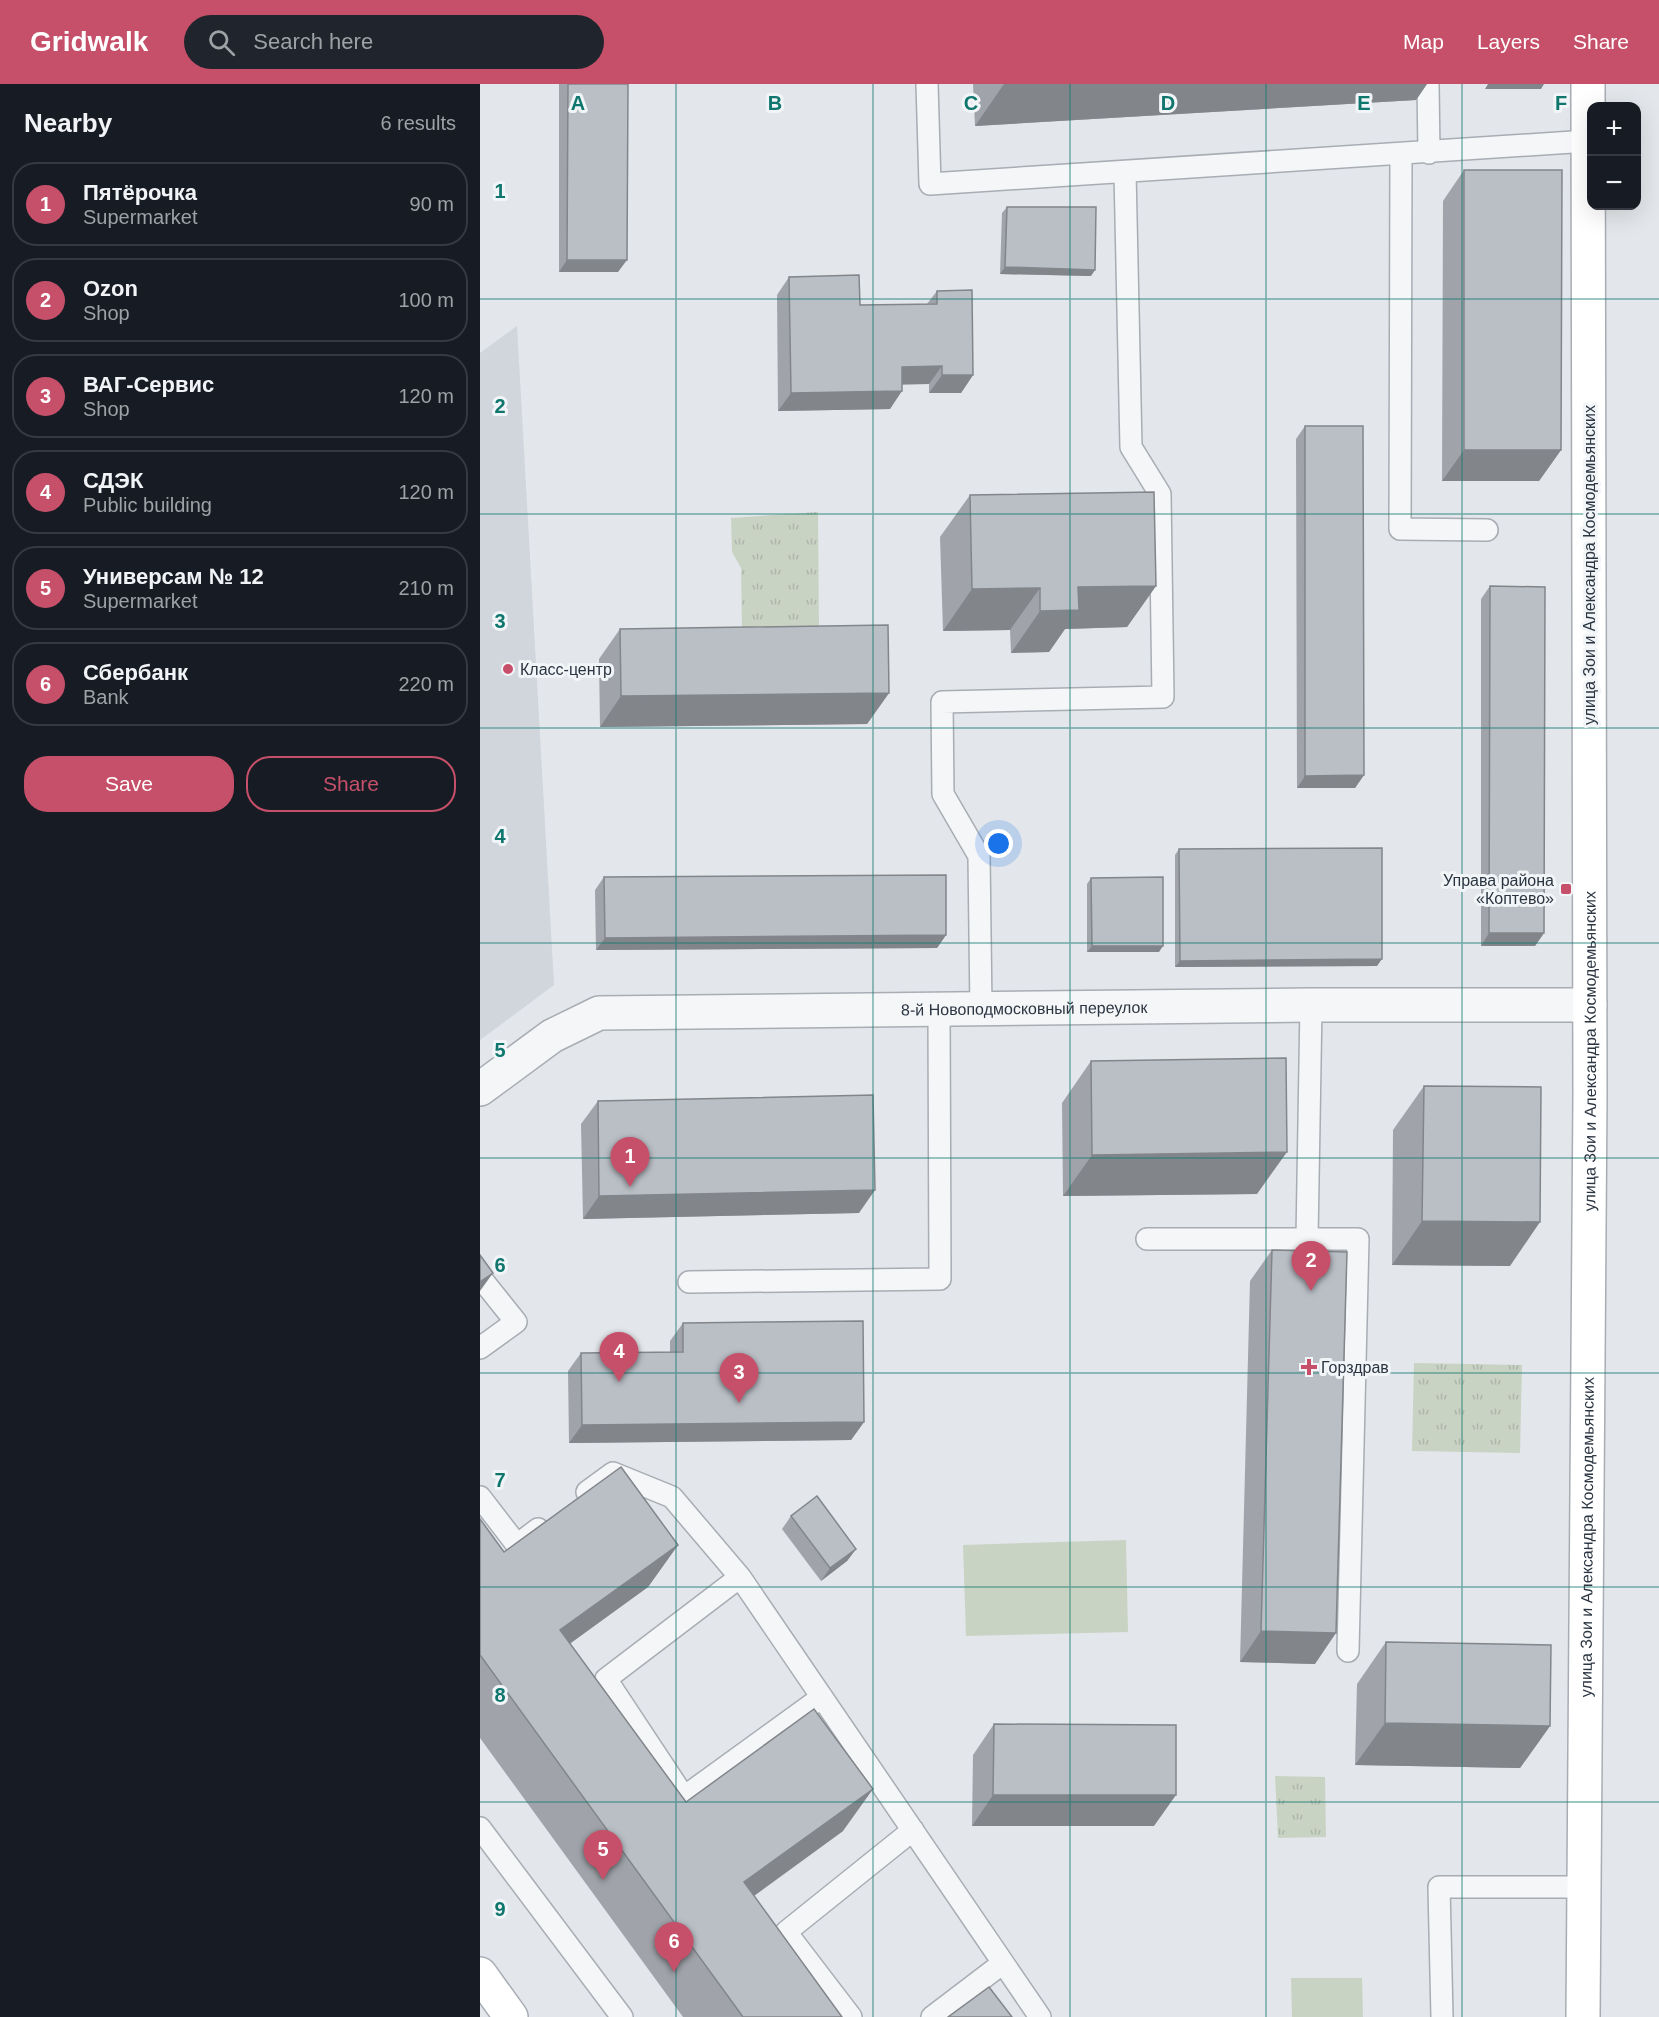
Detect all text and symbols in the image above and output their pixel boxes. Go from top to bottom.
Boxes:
search box [184,15,604,69]
text: Gridwalk [30,26,148,57]
icon: search [205,26,238,59]
text: Search here [253,29,373,54]
text: Map [1403,30,1444,53]
text: Layers [1477,30,1540,53]
text: Share [1573,30,1629,53]
text: A [571,92,585,114]
text: B [768,92,782,114]
text: C [964,92,978,114]
text: D [1161,92,1175,114]
text: E [1357,92,1371,114]
text: F [1555,92,1567,114]
map controls [1587,102,1641,210]
button: + [1587,102,1641,156]
text: Nearby [24,108,112,138]
text: 6 results [380,112,456,134]
button: − [1587,156,1641,210]
text: Пятёрочка [83,180,197,205]
text: 1 [494,180,506,202]
text: 1 [40,193,51,215]
text: 90 m [410,193,454,215]
text: Supermarket [83,206,198,228]
text: Ozon [83,276,138,301]
text: 2 [40,289,51,311]
text: 100 m [398,289,454,311]
text: Shop [83,302,130,324]
text: ВАГ-Сервис [83,372,214,397]
text: 3 [40,385,51,407]
text: 120 m [398,385,454,407]
text: 2 [494,395,506,417]
text: Shop [83,398,130,420]
street label: улица Зои и Александра Космодемьянских [1581,405,1598,725]
text: СДЭК [83,468,143,493]
text: 4 [40,481,51,503]
text: 120 m [398,481,454,503]
text: Public building [83,494,212,516]
text: Универсам № 12 [83,564,264,589]
text: 5 [40,577,51,599]
text: 210 m [398,577,454,599]
text: Supermarket [83,590,198,612]
text: 3 [494,610,506,632]
text: Сбербанк [83,660,188,685]
place label: Класс-центр [520,661,612,678]
marker: Класс-центр [501,662,515,676]
text: 6 [40,673,51,695]
text: 220 m [398,673,454,695]
text: Bank [83,686,129,708]
button: Save [24,756,234,812]
button: Share [246,756,456,812]
text: 4 [494,825,506,847]
your location [984,829,1013,858]
place label: Управа района «Коптево» [1443,872,1554,907]
marker: Управа района «Коптево» [1559,882,1573,896]
street label: улица Зои и Александра Космодемьянских [1581,891,1599,1211]
street label: 8-й Новоподмосковный переулок [901,999,1149,1019]
text: 5 [494,1039,506,1061]
pin: 1 [610,1138,650,1187]
pin: 2 [1292,1242,1330,1291]
text: 6 [494,1254,506,1276]
pin: 4 [600,1332,638,1382]
pin: 3 [720,1354,758,1403]
place label: Горздрав [1321,1359,1389,1376]
marker: Горздрав [1302,1360,1316,1374]
street label: улица Зои и Александра Космодемьянских [1577,1377,1597,1697]
text: 7 [494,1469,506,1491]
text: 8 [494,1684,506,1706]
pin: 5 [584,1830,622,1880]
text: 9 [494,1898,506,1920]
pin: 6 [654,1922,694,1972]

